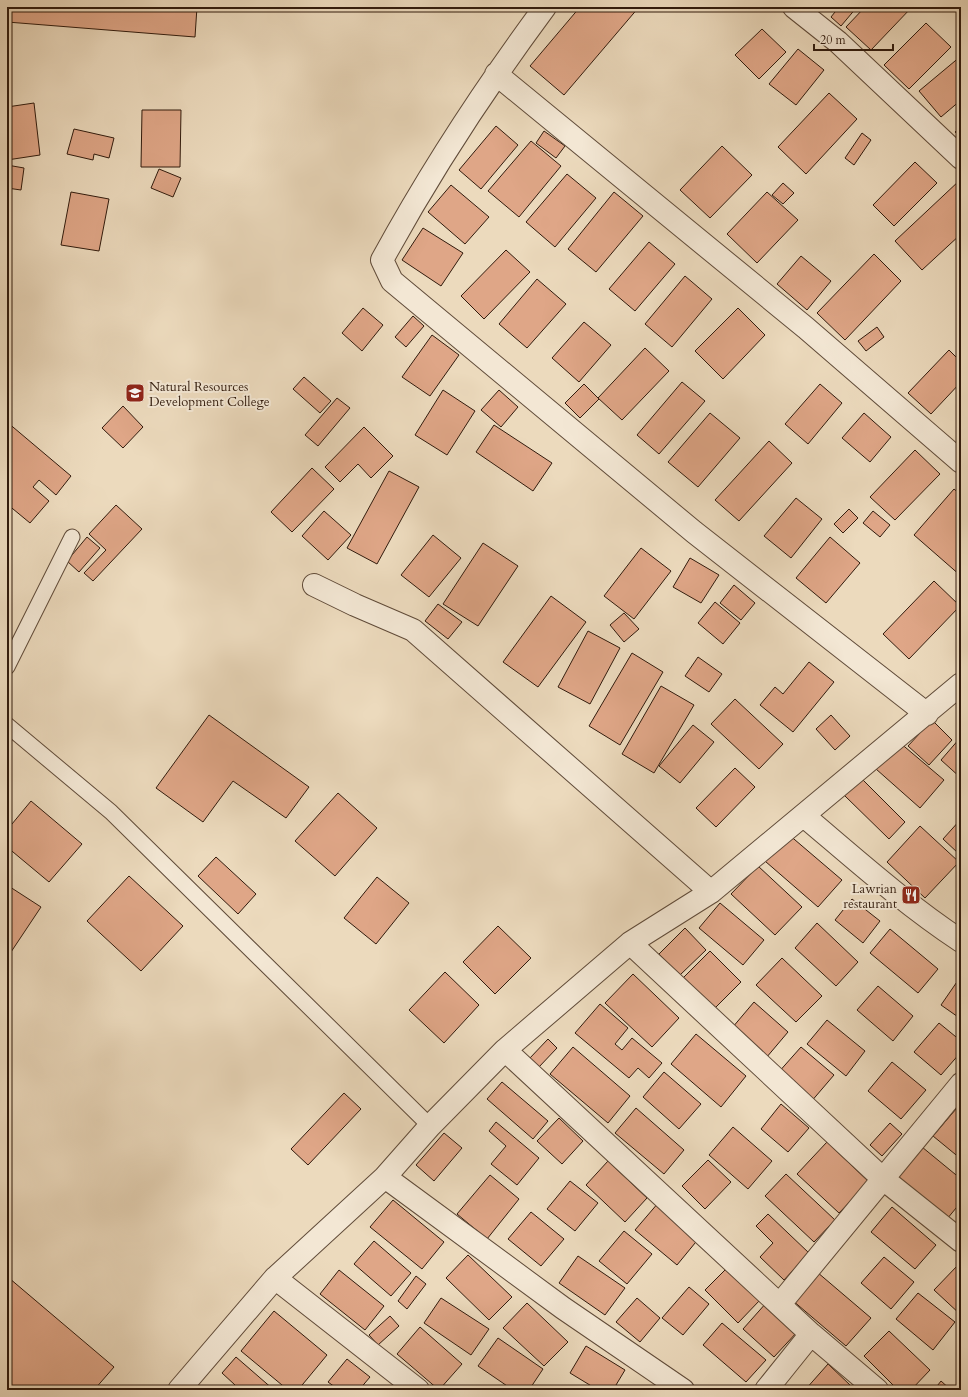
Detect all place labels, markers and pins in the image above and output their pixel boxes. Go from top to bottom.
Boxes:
place label: Natural Resources Development College [149,378,270,411]
school or university icon: Natural Resources Development College [124,382,146,404]
place label: Lawrian restaurant [843,880,898,913]
restaurant icon: Lawrian restaurant [900,884,922,906]

